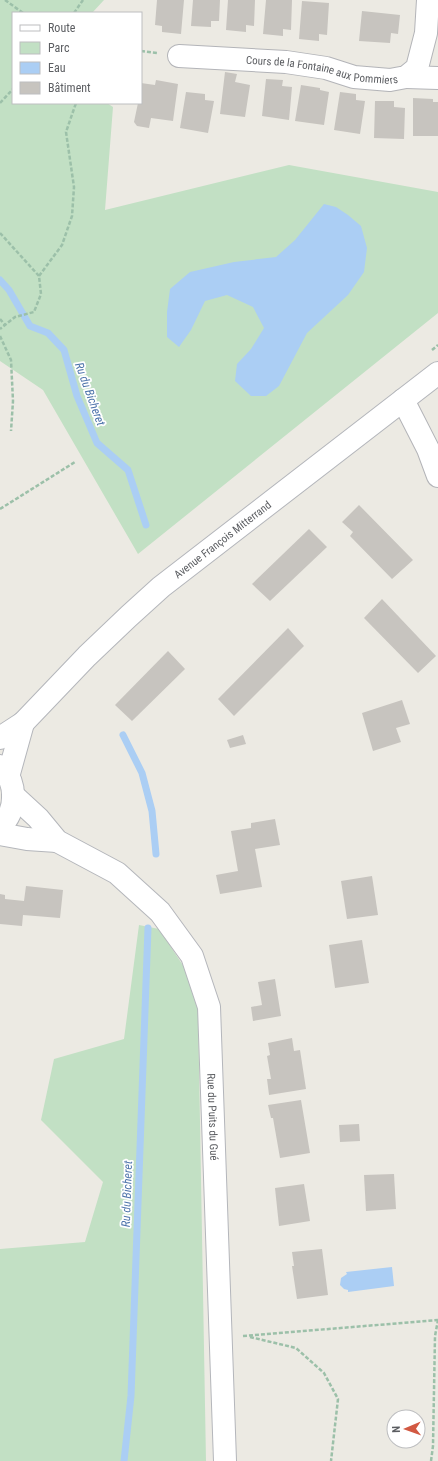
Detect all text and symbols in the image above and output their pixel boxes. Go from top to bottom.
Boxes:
legend [12,12,142,104]
text: Route [48,21,76,35]
text: Parc [48,41,70,55]
street label: Cours de la Fontaine aux Pommiers [246,53,399,86]
text: Eau [48,61,66,75]
text: Bâtiment [48,81,91,95]
water label: Ru du Bicheret [72,360,108,428]
street label: Avenue François Mitterrand [171,498,274,581]
street label: Rue du Puits du Gué [205,1073,221,1161]
water label: Ru du Bicheret [119,1160,135,1227]
north arrow [386,1409,426,1449]
text: N [390,1425,403,1433]

